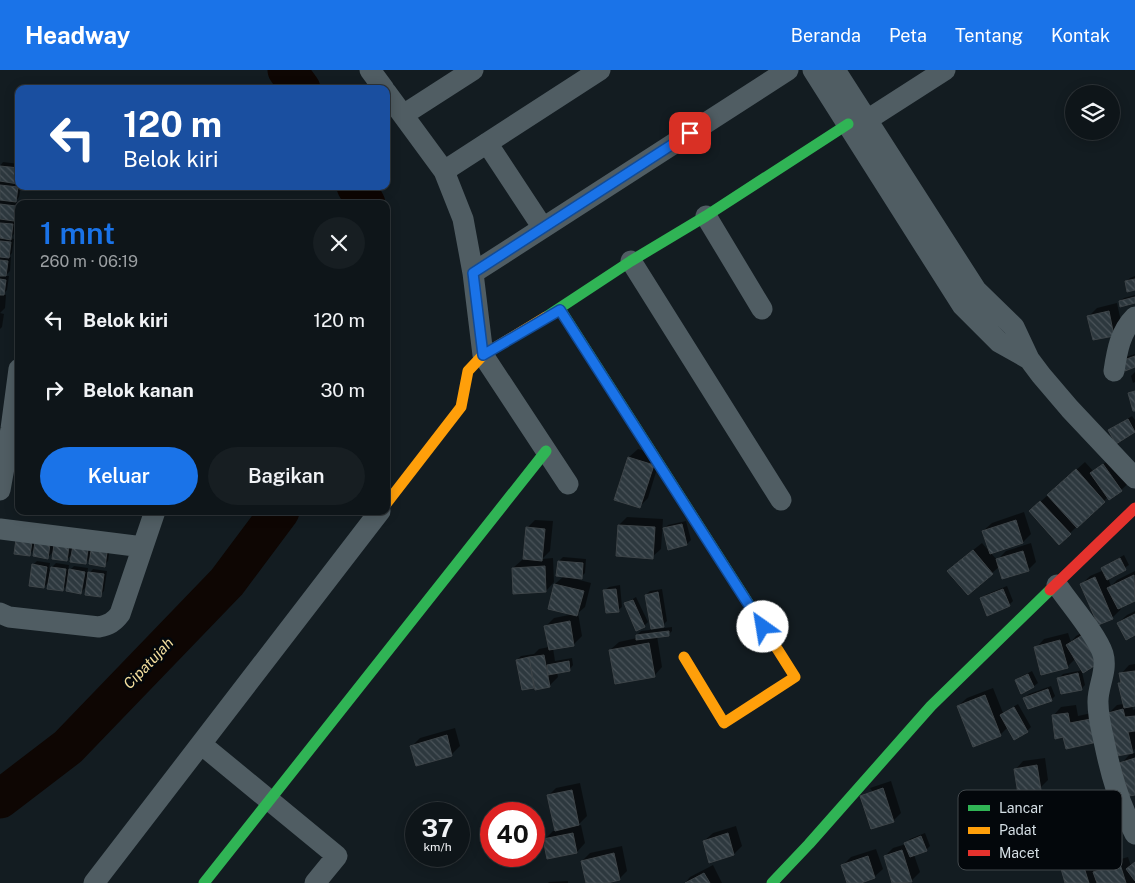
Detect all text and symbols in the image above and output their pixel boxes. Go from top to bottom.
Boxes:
text: Headway [25,21,130,49]
text: Beranda [791,25,861,46]
text: Peta [889,25,927,46]
text: Tentang [955,25,1023,46]
text: Kontak [1051,25,1110,46]
map controls [1065,85,1120,140]
button: layers [1065,85,1120,140]
text: 120 m [123,104,222,145]
icon: left [40,105,105,170]
pin [669,112,711,154]
icon: arrive [676,119,704,147]
text: Belok kiri [123,146,219,172]
text: 1 mnt [40,215,115,251]
button: close [313,217,365,269]
text: 260 m · 06:19 [40,252,138,271]
icon: left [40,306,68,334]
text: Belok kiri [83,309,168,331]
text: 120 m [313,309,365,331]
icon: right [40,376,68,404]
text: Belok kanan [83,379,194,401]
text: 30 m [320,379,365,401]
button: Keluar [40,447,198,505]
button: Bagikan [208,447,365,505]
position arrow [736,600,788,652]
water label: Cipatujah [120,634,176,692]
legend [958,790,1122,870]
text: Lancar [999,800,1043,816]
speed limit sign: 40 [480,802,545,867]
text: 37 [422,813,453,843]
text: Padat [999,822,1037,838]
text: km/h [423,840,452,854]
text: Macet [999,845,1040,861]

